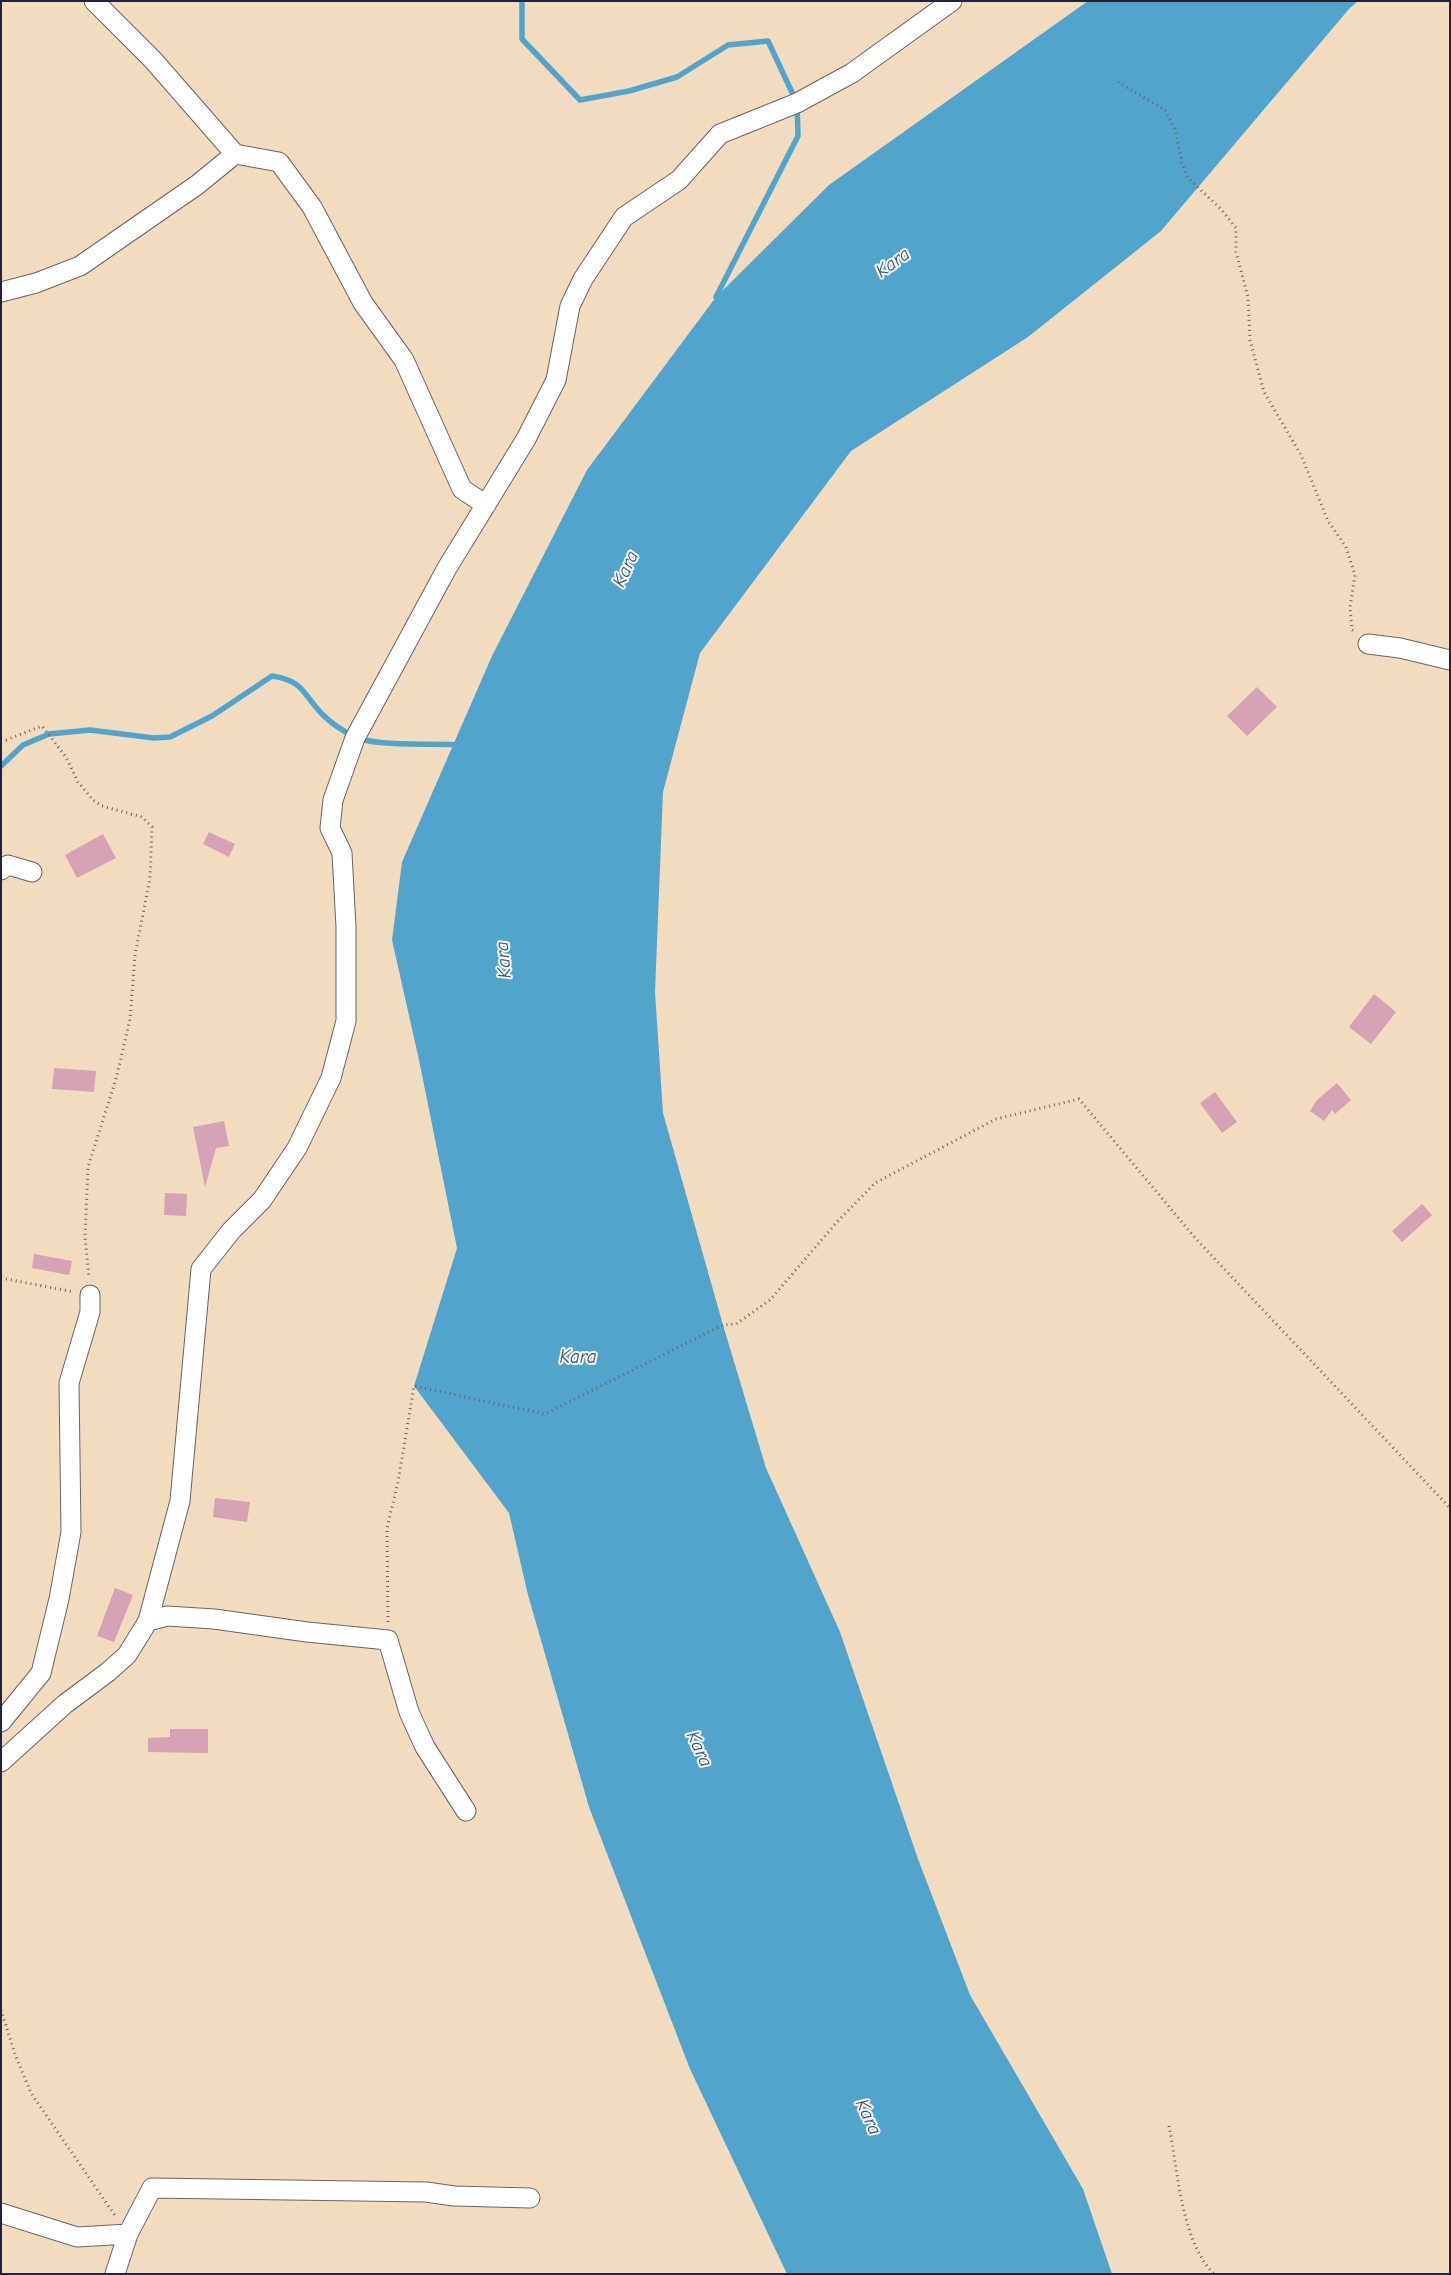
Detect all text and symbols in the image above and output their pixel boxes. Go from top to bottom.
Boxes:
water label: Kara [871,243,915,283]
water label: Kara [608,547,644,591]
water label: Kara [491,941,517,979]
water label: Kara [559,1347,597,1369]
water label: Kara [681,1727,717,1771]
water label: Kara [850,2095,886,2139]

